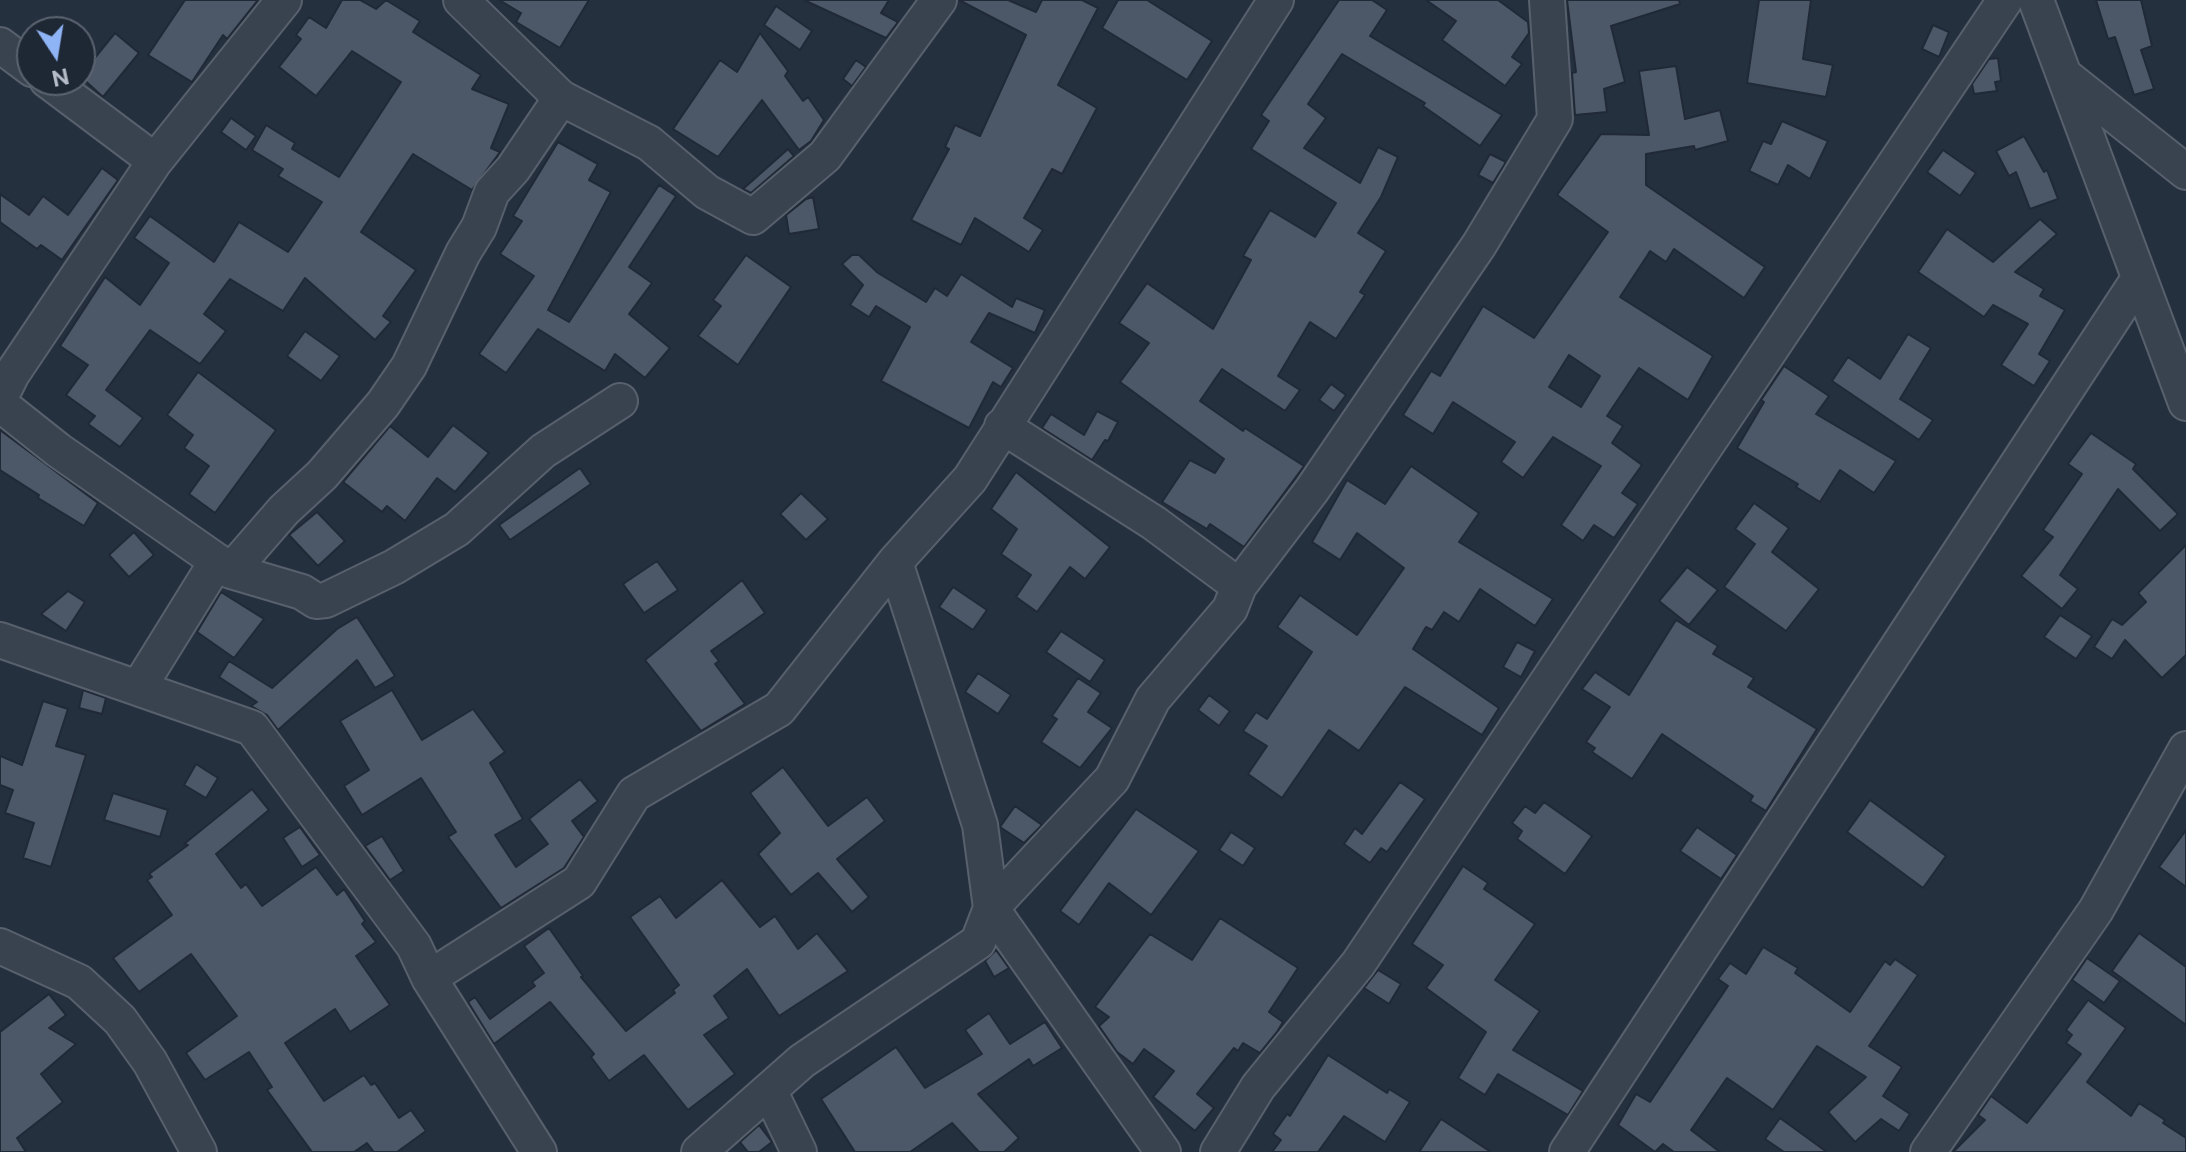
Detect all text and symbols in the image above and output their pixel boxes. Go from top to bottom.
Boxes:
north arrow [16,16,96,96]
text: N [49,63,72,92]

